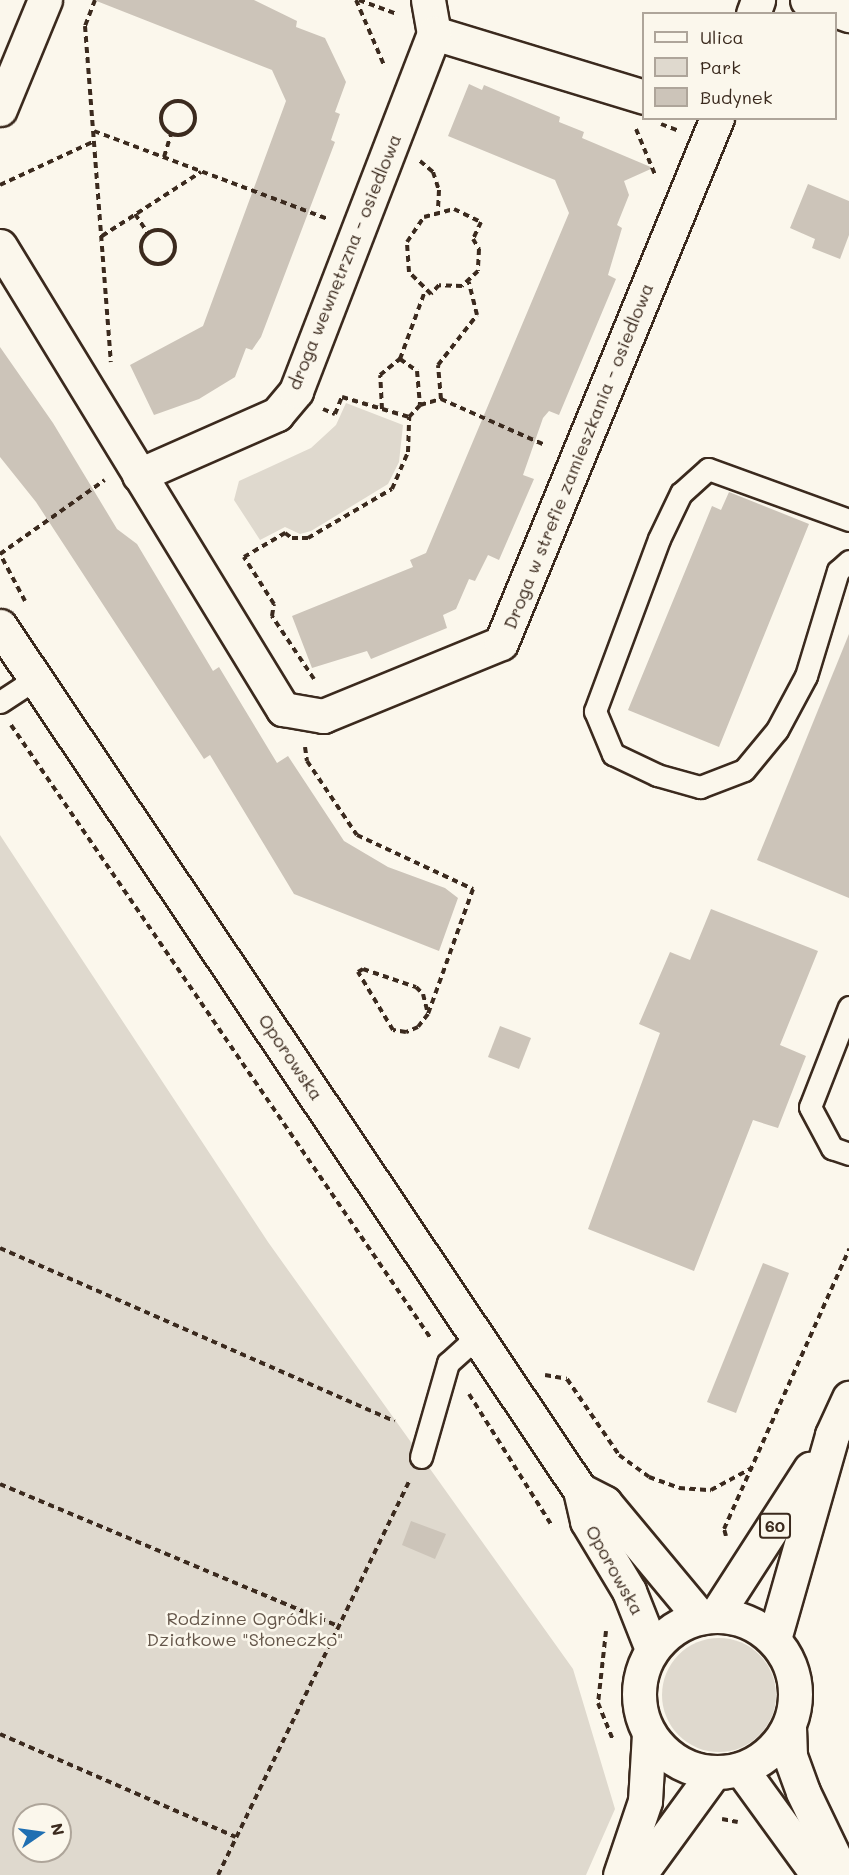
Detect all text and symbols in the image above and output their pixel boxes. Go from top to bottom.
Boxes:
legend [642,12,837,120]
text: Ulica [700,25,744,49]
text: Park [700,55,741,79]
text: Budynek [700,85,773,109]
street label: droga wewnętrzna - osiedlowa [283,131,405,393]
street label: Droga w strefie zamieszkania - osiedlowa [499,280,657,632]
street label: Oporowska [254,1010,328,1104]
road number: 60 [758,1513,792,1539]
street label: Oporowska [581,1521,649,1619]
park label: Rodzinne Ogródki Działkowe "Słoneczko" [147,1608,343,1650]
north arrow [12,1803,72,1863]
text: N [46,1821,70,1838]

